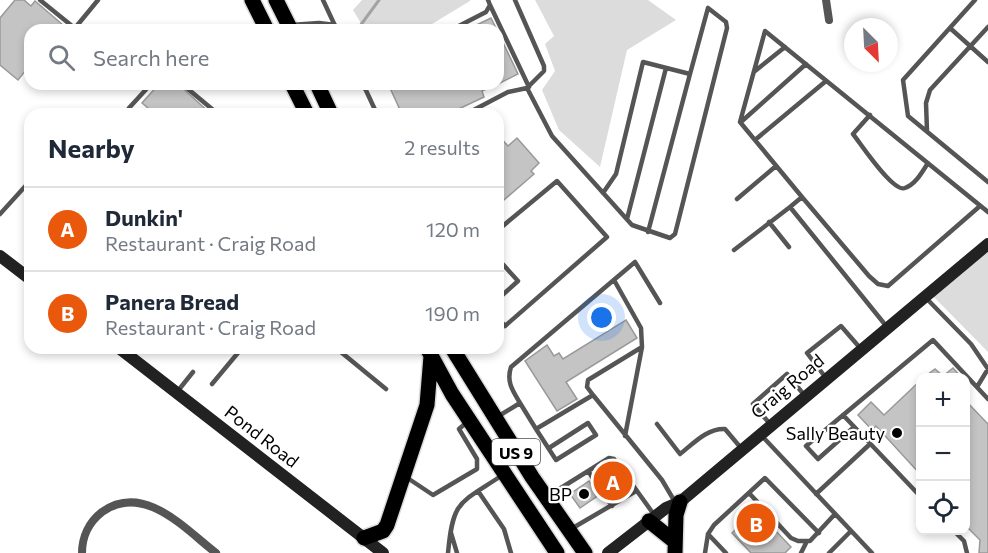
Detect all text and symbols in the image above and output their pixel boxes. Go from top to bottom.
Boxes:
north arrow [844,18,898,72]
search box [24,24,504,90]
icon: search [45,41,78,74]
text: Search here [93,44,209,71]
text: Nearby [48,132,135,163]
text: 2 results [404,135,480,159]
text: Dunkin' [105,204,183,231]
text: A [60,217,75,241]
text: 120 m [426,217,480,241]
text: Restaurant · Craig Road [105,231,316,255]
text: Panera Bread [105,288,239,315]
text: B [61,301,74,325]
text: 190 m [425,301,480,325]
your location [587,303,616,332]
text: Restaurant · Craig Road [105,315,316,339]
street label: Craig Road [746,349,828,423]
map controls [916,373,970,535]
button: + [916,373,970,427]
street label: Pond Road [221,400,303,472]
place label: Sally Beauty [786,422,885,444]
marker: Sally Beauty [890,426,904,440]
button: − [916,427,970,481]
road number: US 9 [492,439,540,465]
pin: A [594,458,632,504]
button: locate [916,481,970,535]
place label: BP [549,483,572,505]
marker: BP [577,487,591,501]
pin: B [736,500,776,546]

